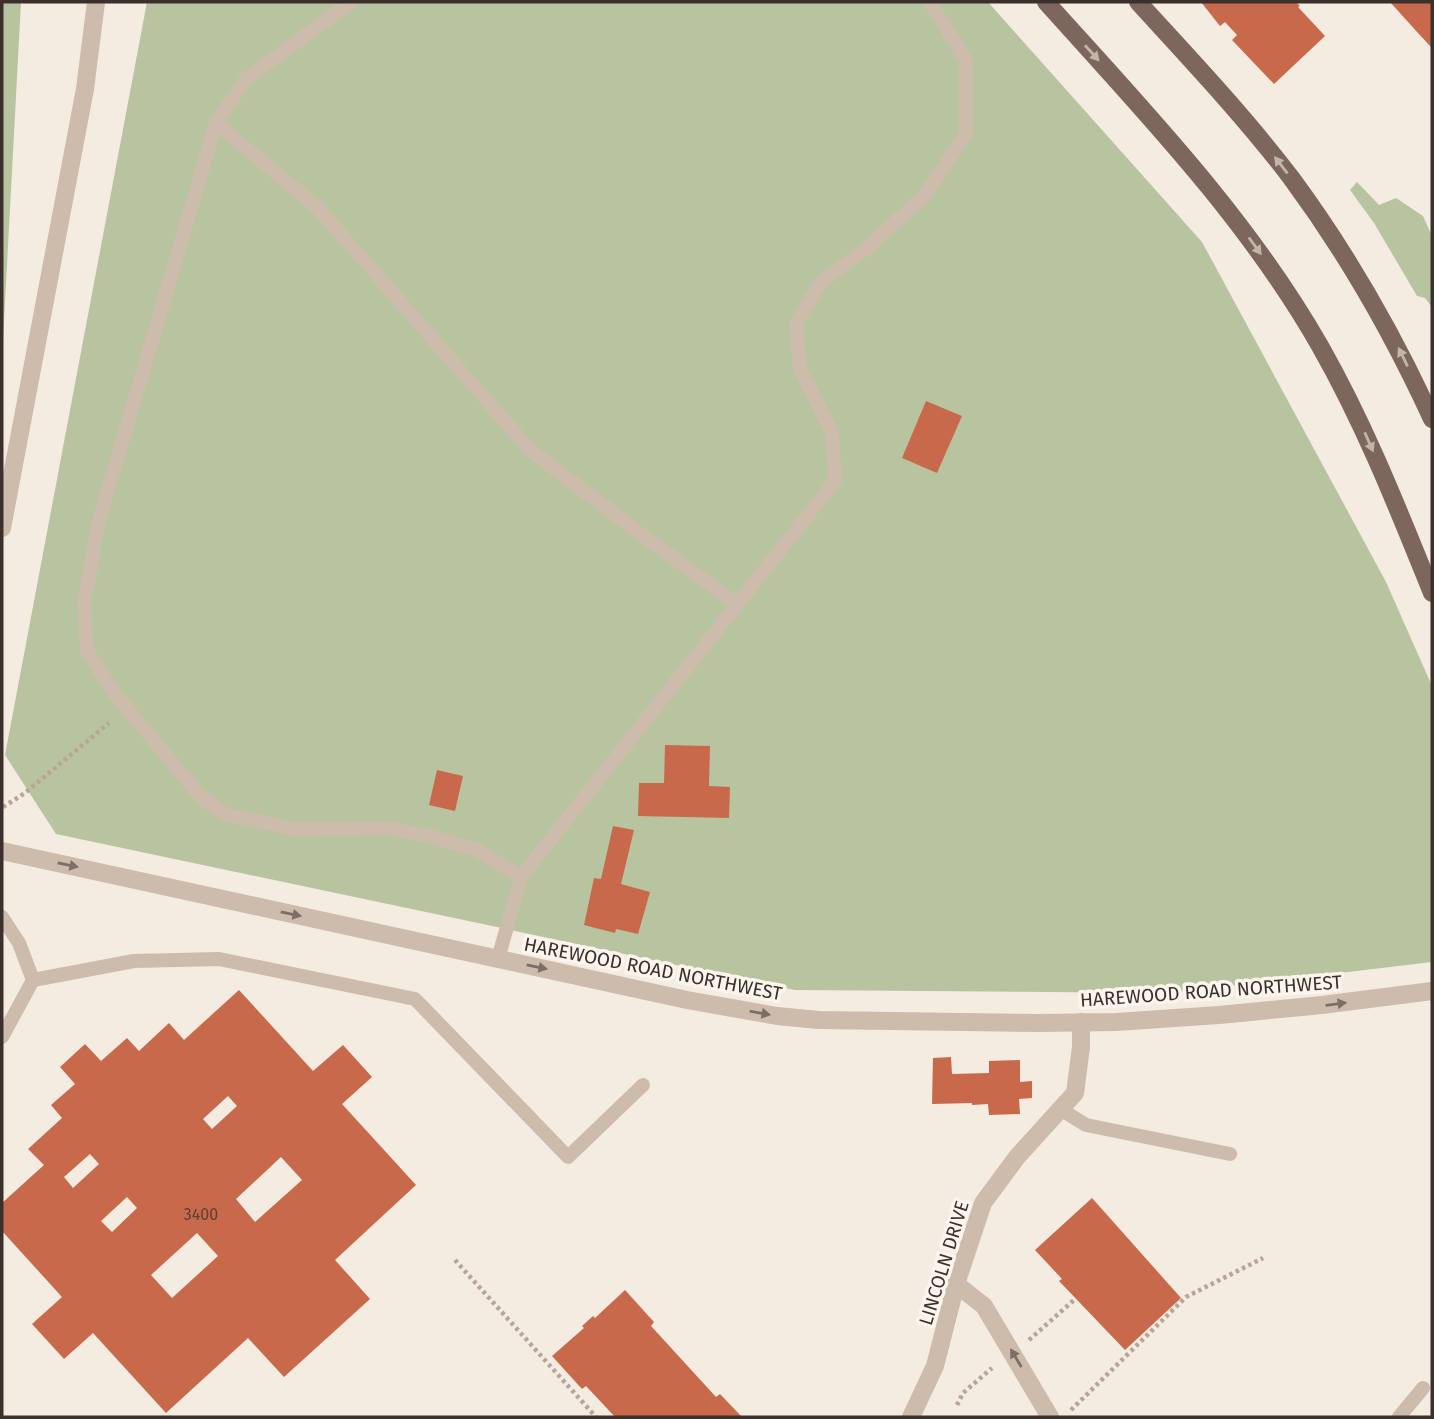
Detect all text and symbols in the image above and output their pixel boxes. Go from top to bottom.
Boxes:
one-way arrow [1084,44,1099,61]
one-way arrow [1274,157,1289,175]
one-way arrow [1248,237,1262,255]
one-way arrow [1398,347,1409,367]
one-way arrow [1363,432,1375,452]
one-way arrow [57,860,79,871]
one-way arrow [280,908,302,919]
street label: HAREWOOD ROAD NORTHWEST [522,933,784,1005]
one-way arrow [526,962,548,973]
street label: HAREWOOD ROAD NORTHWEST [1079,970,1343,1012]
one-way arrow [1325,998,1347,1009]
one-way arrow [749,1008,771,1019]
street label: LINCOLN DRIVE [914,1198,974,1328]
house number: 3400 [184,1205,218,1224]
one-way arrow [1009,1349,1022,1368]

